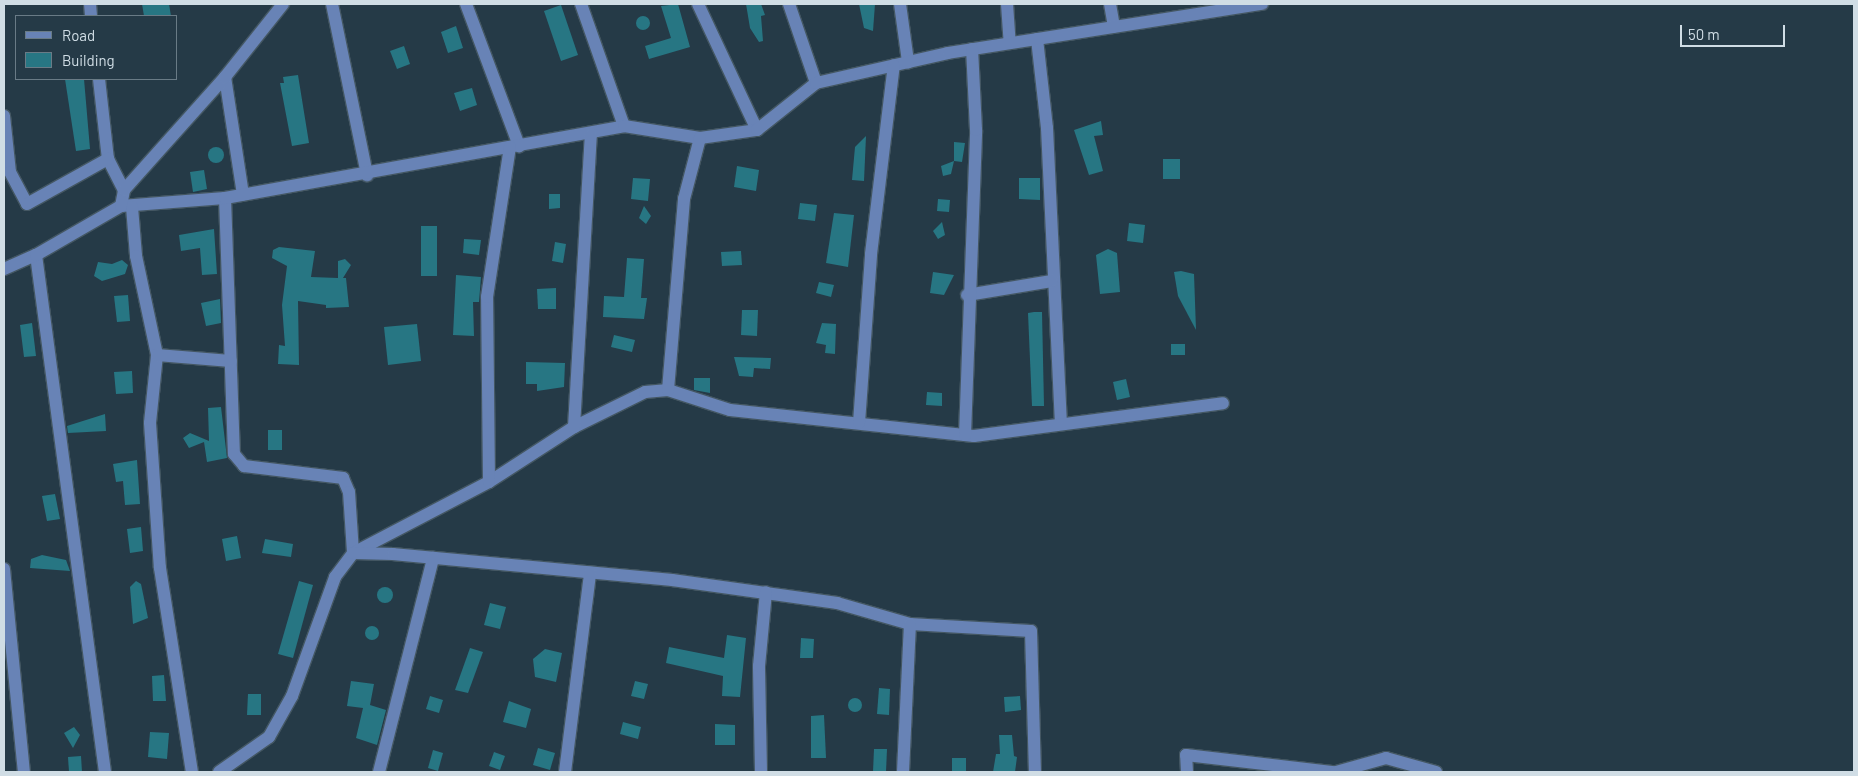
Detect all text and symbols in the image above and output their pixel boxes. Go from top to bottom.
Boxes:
legend [15,15,178,80]
scale bar [1683,15,1788,47]
text: 50 m [1688,25,1720,43]
text: Road [62,26,95,44]
text: Building [62,51,115,69]

